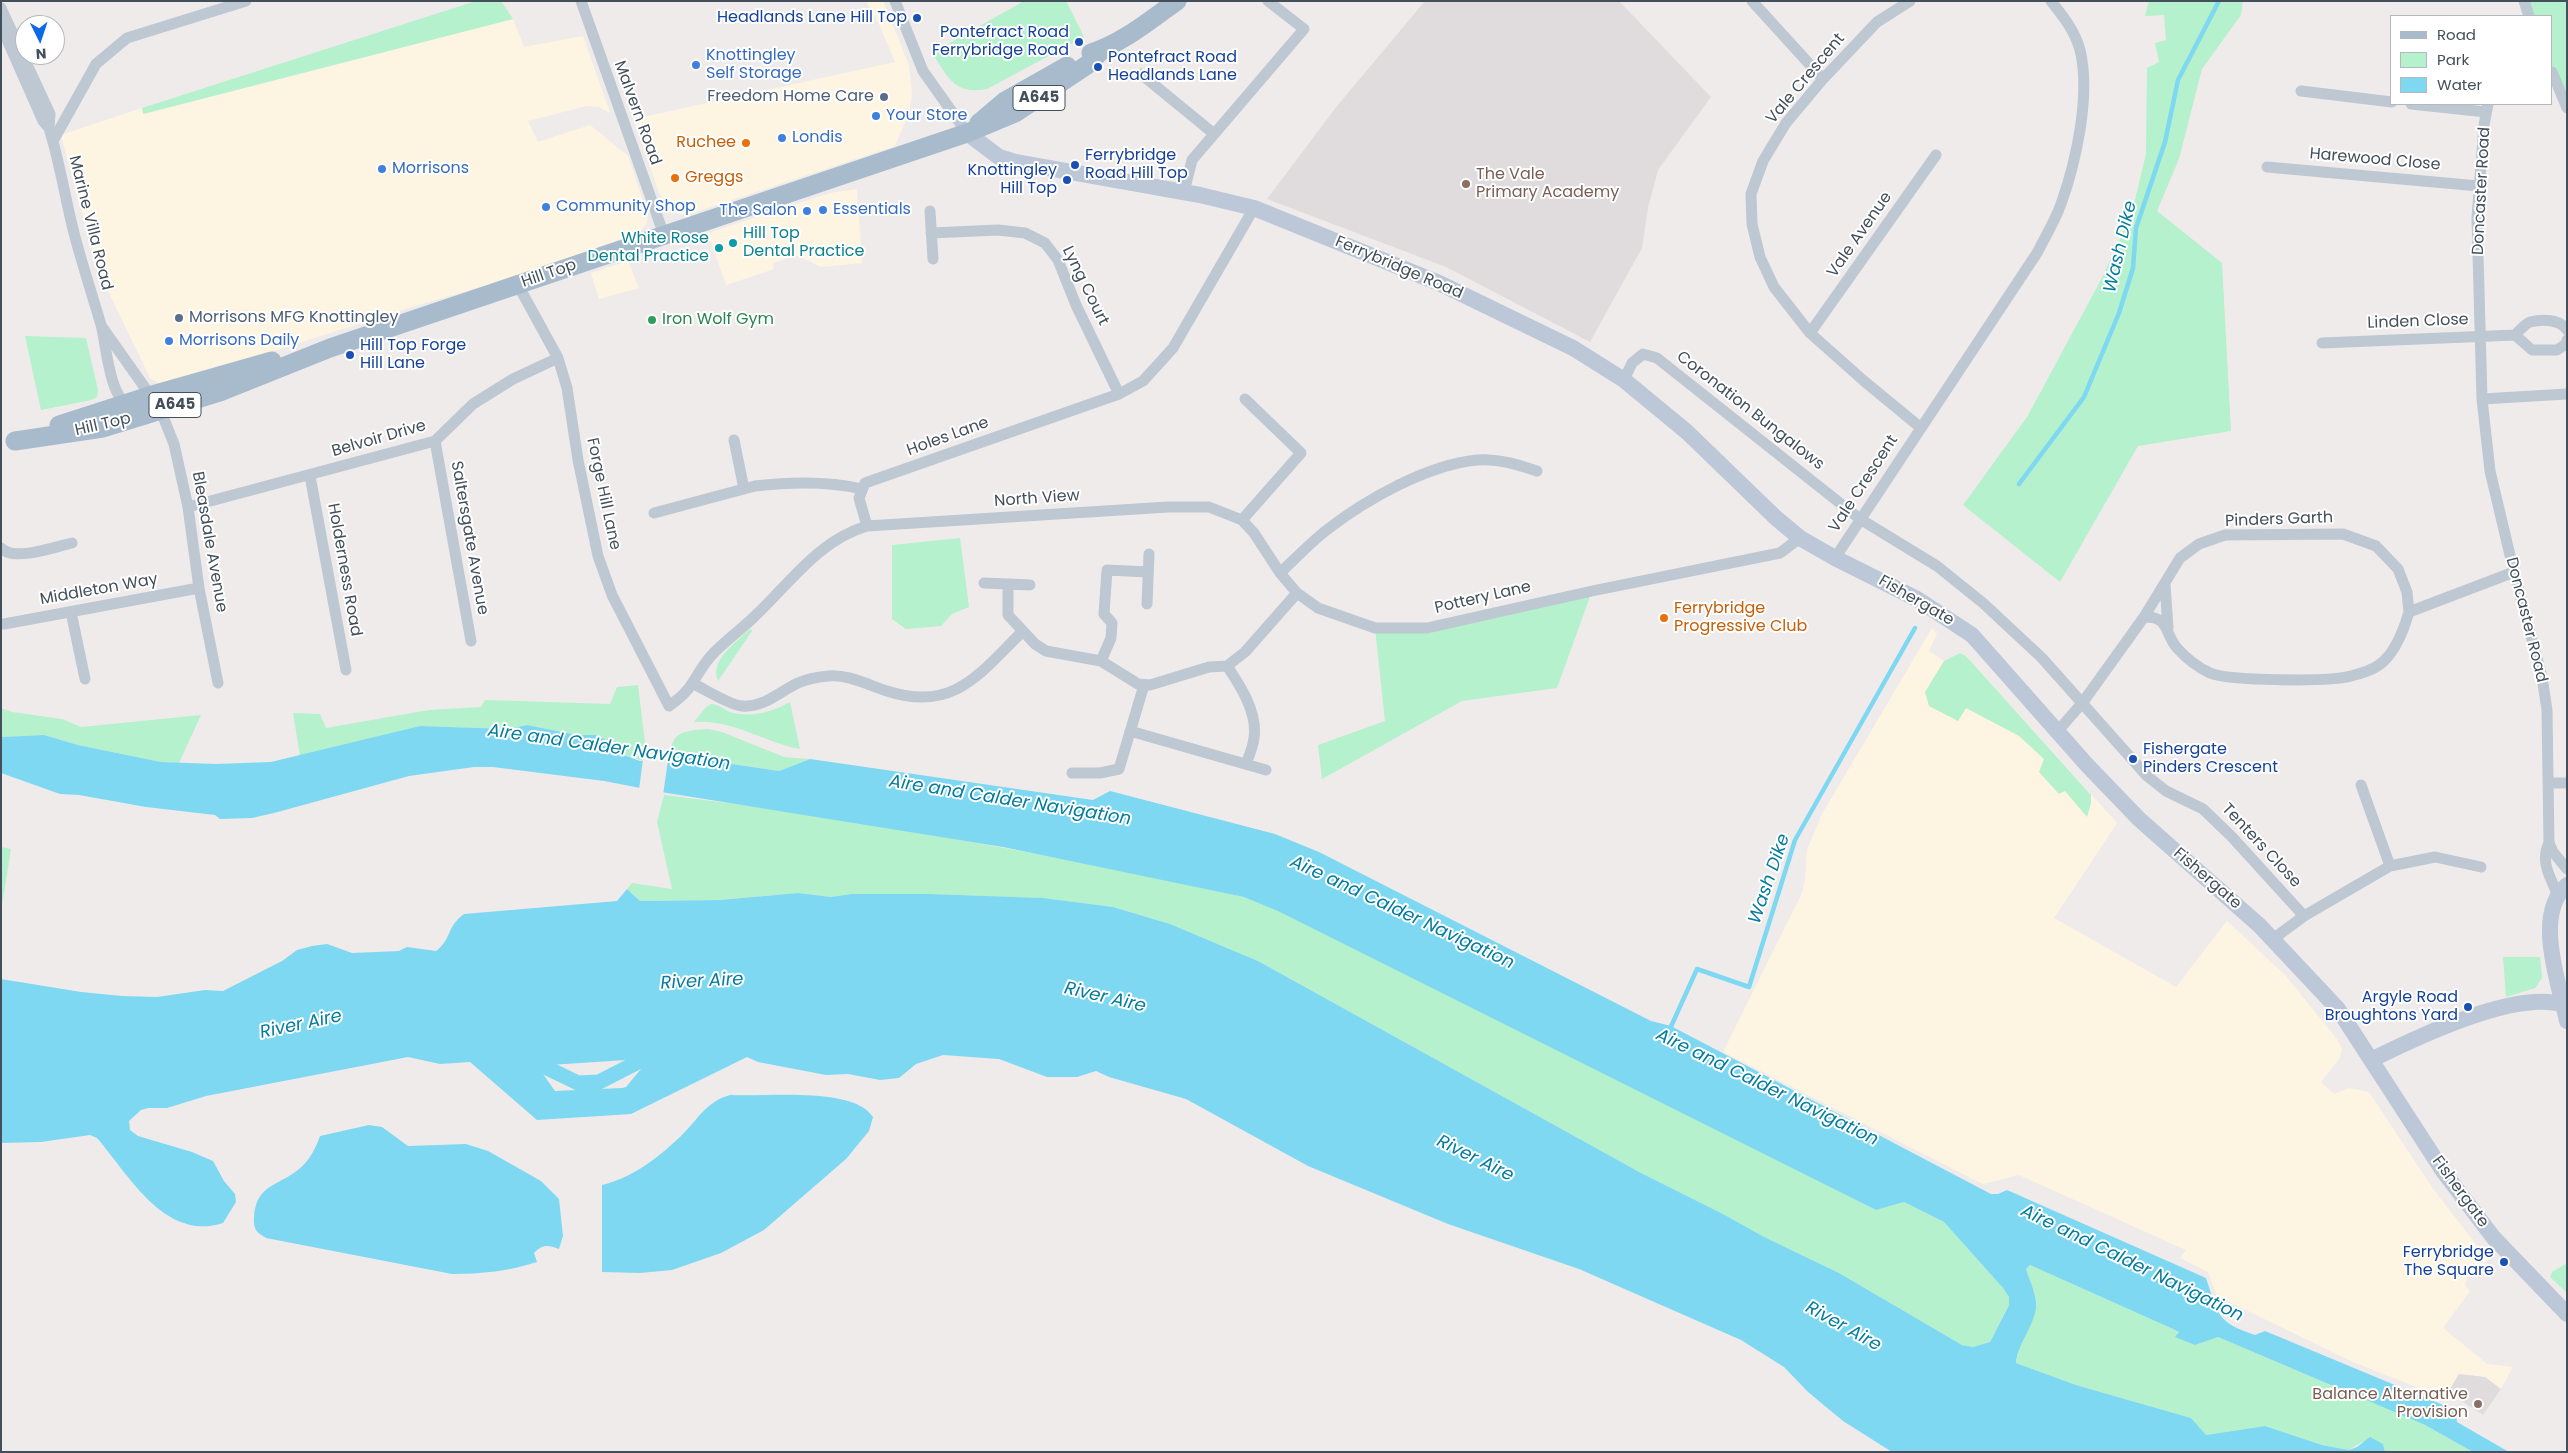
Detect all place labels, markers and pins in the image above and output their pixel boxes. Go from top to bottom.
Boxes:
place label: Headlands Lane Hill Top [717,8,907,28]
marker: Headlands Lane Hill Top [911,12,923,24]
place label: Pontefract Road Ferrybridge Road [932,23,1069,61]
marker: Pontefract Road Ferrybridge Road [1073,36,1085,48]
place label: Knottingley Self Storage [706,46,802,84]
place label: Pontefract Road Headlands Lane [1108,48,1237,86]
marker: Knottingley Self Storage [690,59,702,71]
marker: Pontefract Road Headlands Lane [1092,61,1104,73]
place label: Freedom Home Care [707,87,874,107]
marker: Freedom Home Care [878,91,890,103]
place label: Your Store [886,106,967,126]
marker: Your Store [870,110,882,122]
place label: Londis [792,128,842,148]
marker: Londis [776,132,788,144]
place label: Ruchee [676,133,736,153]
marker: Ruchee [740,137,752,149]
place label: Ferrybridge Road Hill Top [1085,146,1188,184]
place label: Morrisons [392,159,469,179]
marker: Ferrybridge Road Hill Top [1069,159,1081,171]
place label: Knottingley Hill Top [967,161,1057,199]
marker: Morrisons [376,163,388,175]
place label: The Vale Primary Academy [1476,165,1619,203]
place label: Greggs [685,168,743,188]
marker: Greggs [669,172,681,184]
marker: Knottingley Hill Top [1061,174,1073,186]
marker: The Vale Primary Academy [1460,178,1472,190]
place label: Community Shop [556,197,696,217]
place label: Essentials [833,200,911,220]
marker: Community Shop [540,201,552,213]
place label: The Salon [719,201,797,221]
marker: Essentials [817,204,829,216]
marker: The Salon [801,205,813,217]
place label: Hill Top Dental Practice [743,224,864,262]
place label: White Rose Dental Practice [588,229,709,267]
marker: Hill Top Dental Practice [727,237,739,249]
marker: White Rose Dental Practice [713,242,725,254]
place label: Morrisons MFG Knottingley [189,308,398,328]
place label: Iron Wolf Gym [662,310,774,330]
marker: Morrisons MFG Knottingley [173,312,185,324]
marker: Iron Wolf Gym [646,314,658,326]
place label: Morrisons Daily [179,331,299,351]
marker: Morrisons Daily [163,335,175,347]
place label: Hill Top Forge Hill Lane [360,336,466,374]
marker: Hill Top Forge Hill Lane [344,349,356,361]
place label: Ferrybridge Progressive Club [1674,599,1807,637]
marker: Ferrybridge Progressive Club [1658,612,1670,624]
place label: Fishergate Pinders Crescent [2143,740,2278,778]
marker: Fishergate Pinders Crescent [2127,753,2139,765]
place label: Argyle Road Broughtons Yard [2325,988,2458,1026]
marker: Argyle Road Broughtons Yard [2462,1001,2474,1013]
place label: Ferrybridge The Square [2403,1243,2494,1281]
marker: Ferrybridge The Square [2498,1256,2510,1268]
place label: Balance Alternative Provision [2312,1385,2468,1423]
marker: Balance Alternative Provision [2472,1398,2484,1410]

